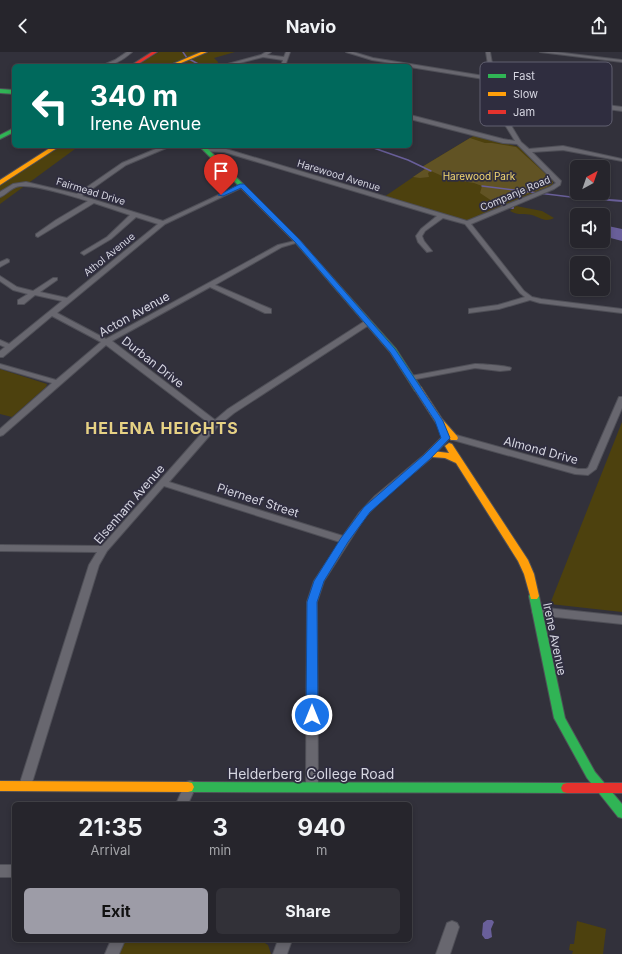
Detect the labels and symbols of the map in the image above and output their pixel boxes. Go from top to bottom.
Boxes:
legend [480,62,612,126]
text: Fast [513,69,535,83]
text: Slow [513,87,538,101]
text: Jam [513,105,535,119]
pin [204,154,238,195]
street label: Harewood Avenue [296,157,382,193]
north arrow [570,160,610,200]
park label: Harewood Park [443,170,516,182]
street label: Companje Road [478,173,552,213]
street label: Fairmead Drive [55,175,127,207]
street label: Athol Avenue [81,230,137,278]
street label: Acton Avenue [96,288,172,340]
street label: Durban Drive [119,333,187,391]
district label: HELENA HEIGHTS [85,418,239,438]
street label: Almond Drive [502,433,580,467]
street label: Elsenham Avenue [90,461,168,547]
street label: Pierneef Street [215,480,301,520]
street label: Irene Avenue [540,601,570,677]
position arrow [291,694,333,736]
street label: Helderberg College Road [228,765,394,782]

